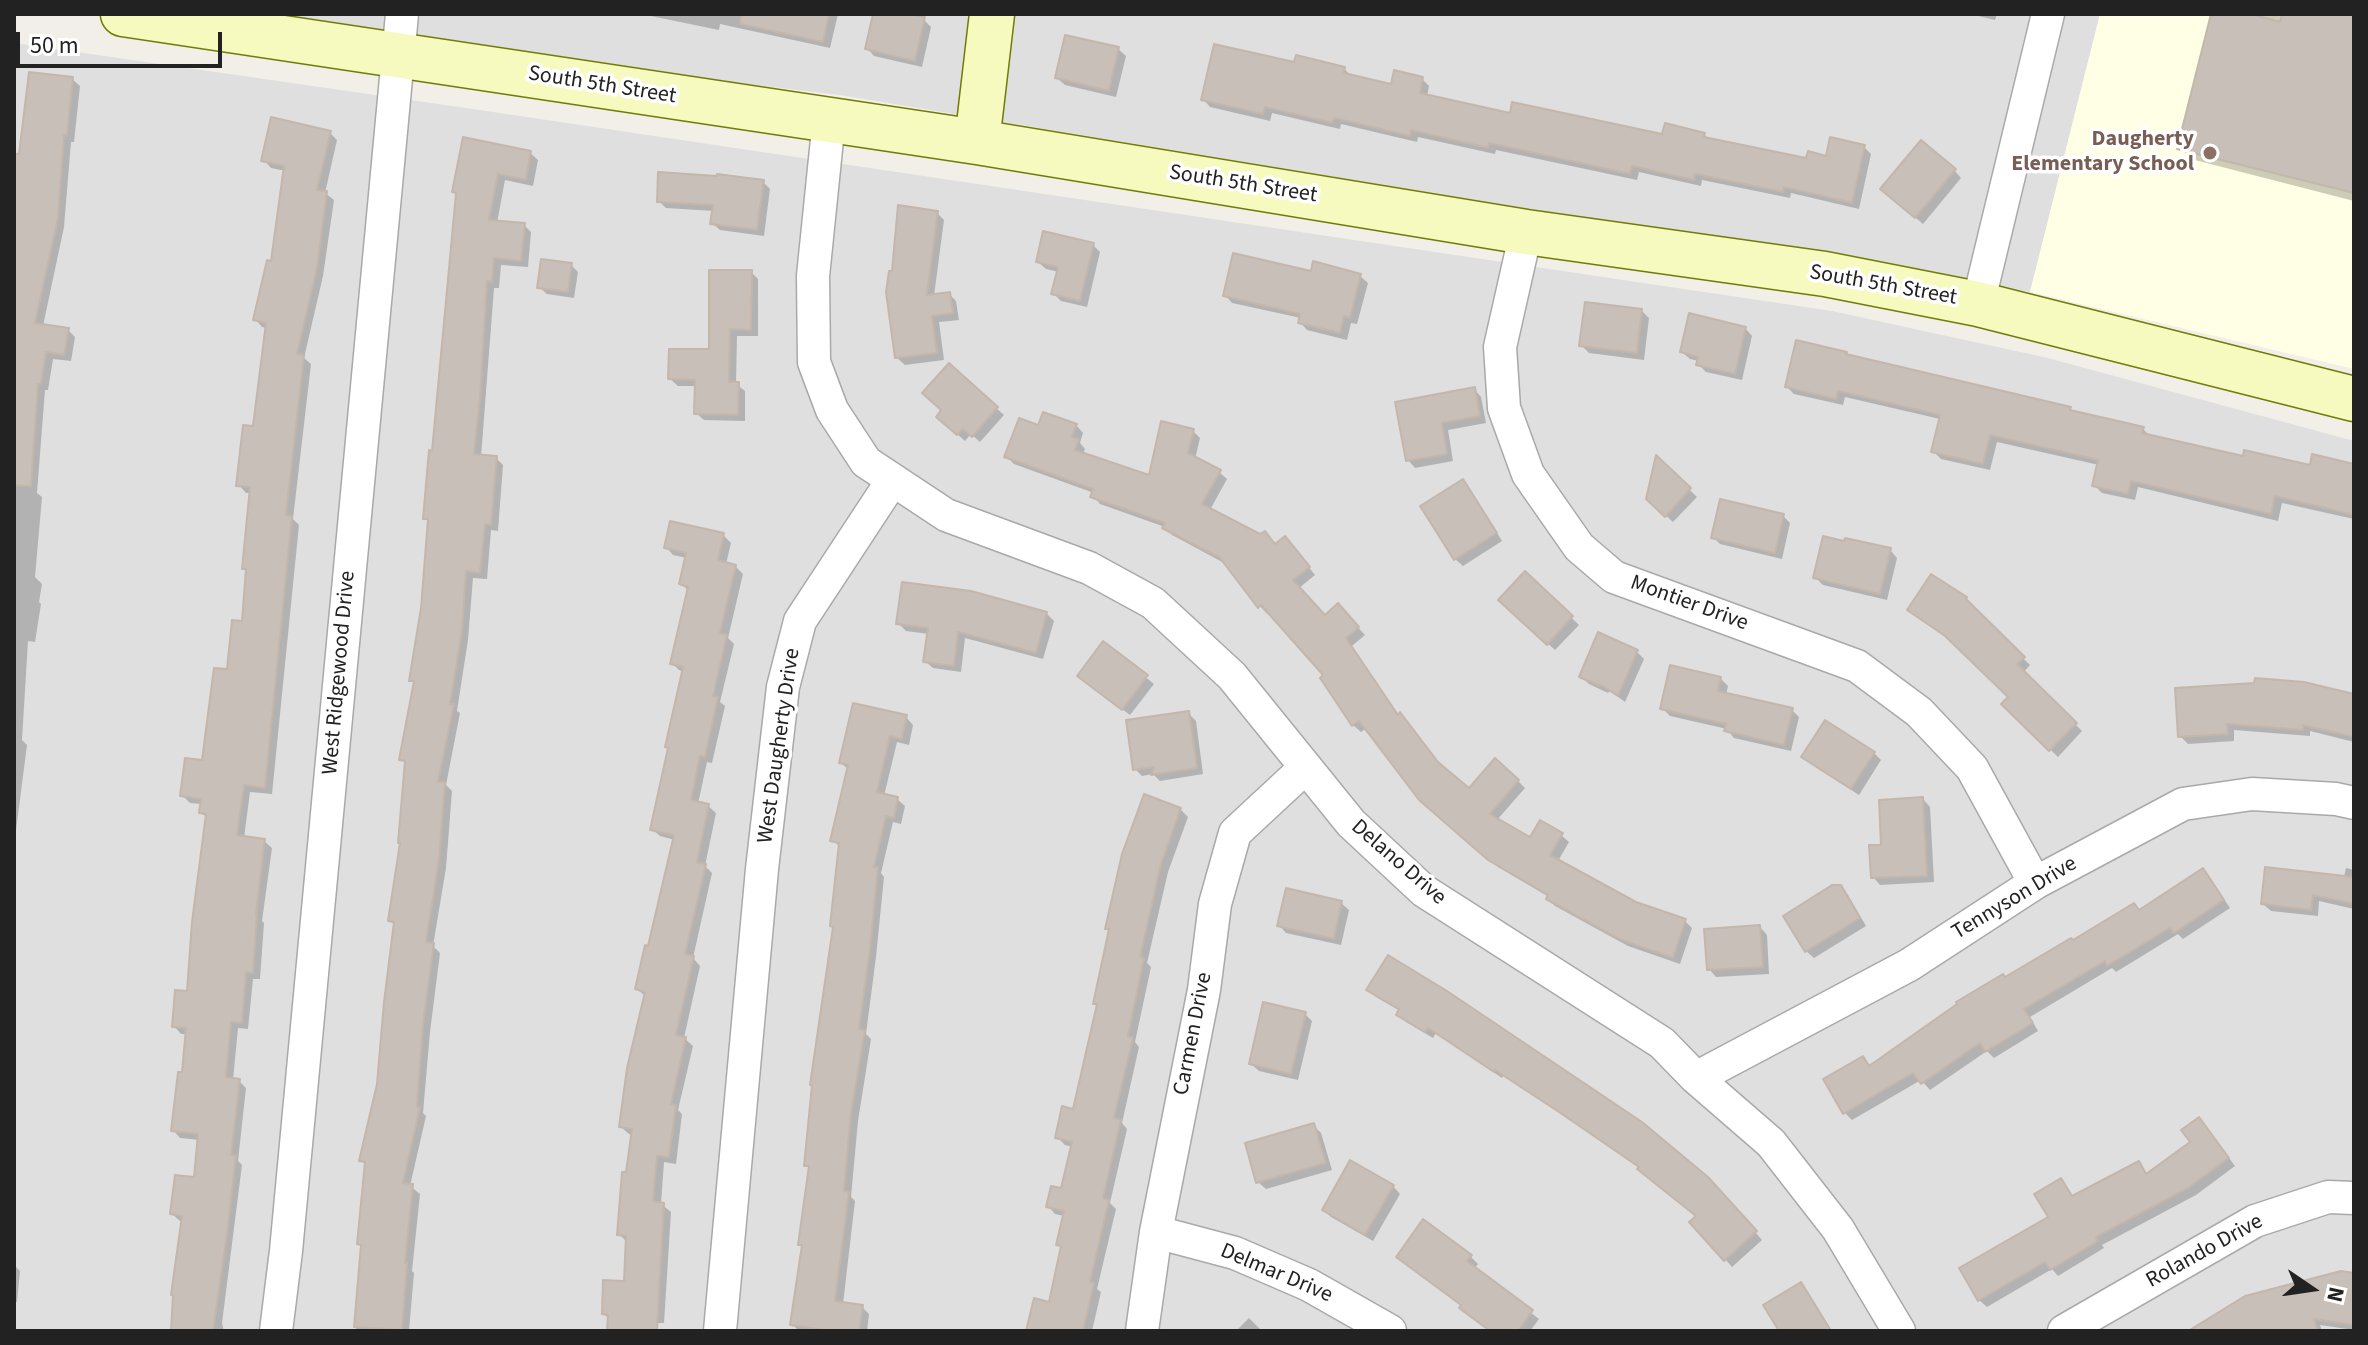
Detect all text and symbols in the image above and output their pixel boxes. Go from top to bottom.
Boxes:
scale bar [20,16,226,66]
text: 50 m [30,28,79,63]
street label: South 5th Street [526,61,678,111]
place label: Daugherty Elementary School [2011,127,2194,178]
marker: Daugherty Elementary School [2201,144,2219,162]
street label: South 5th Street [1167,160,1319,210]
street label: South 5th Street [1807,260,1959,312]
street label: West Ridgewood Drive [318,570,362,776]
street label: Montier Drive [1626,570,1752,638]
street label: West Daugherty Drive [753,647,807,845]
street label: Delano Drive [1345,815,1451,911]
street label: Tennyson Drive [1948,851,2082,947]
street label: Carmen Drive [1169,970,1219,1098]
street label: Rolando Drive [2142,1209,2268,1295]
street label: Delmar Drive [1216,1239,1336,1309]
north arrow [2272,1249,2352,1329]
text: N [2318,1284,2353,1305]

